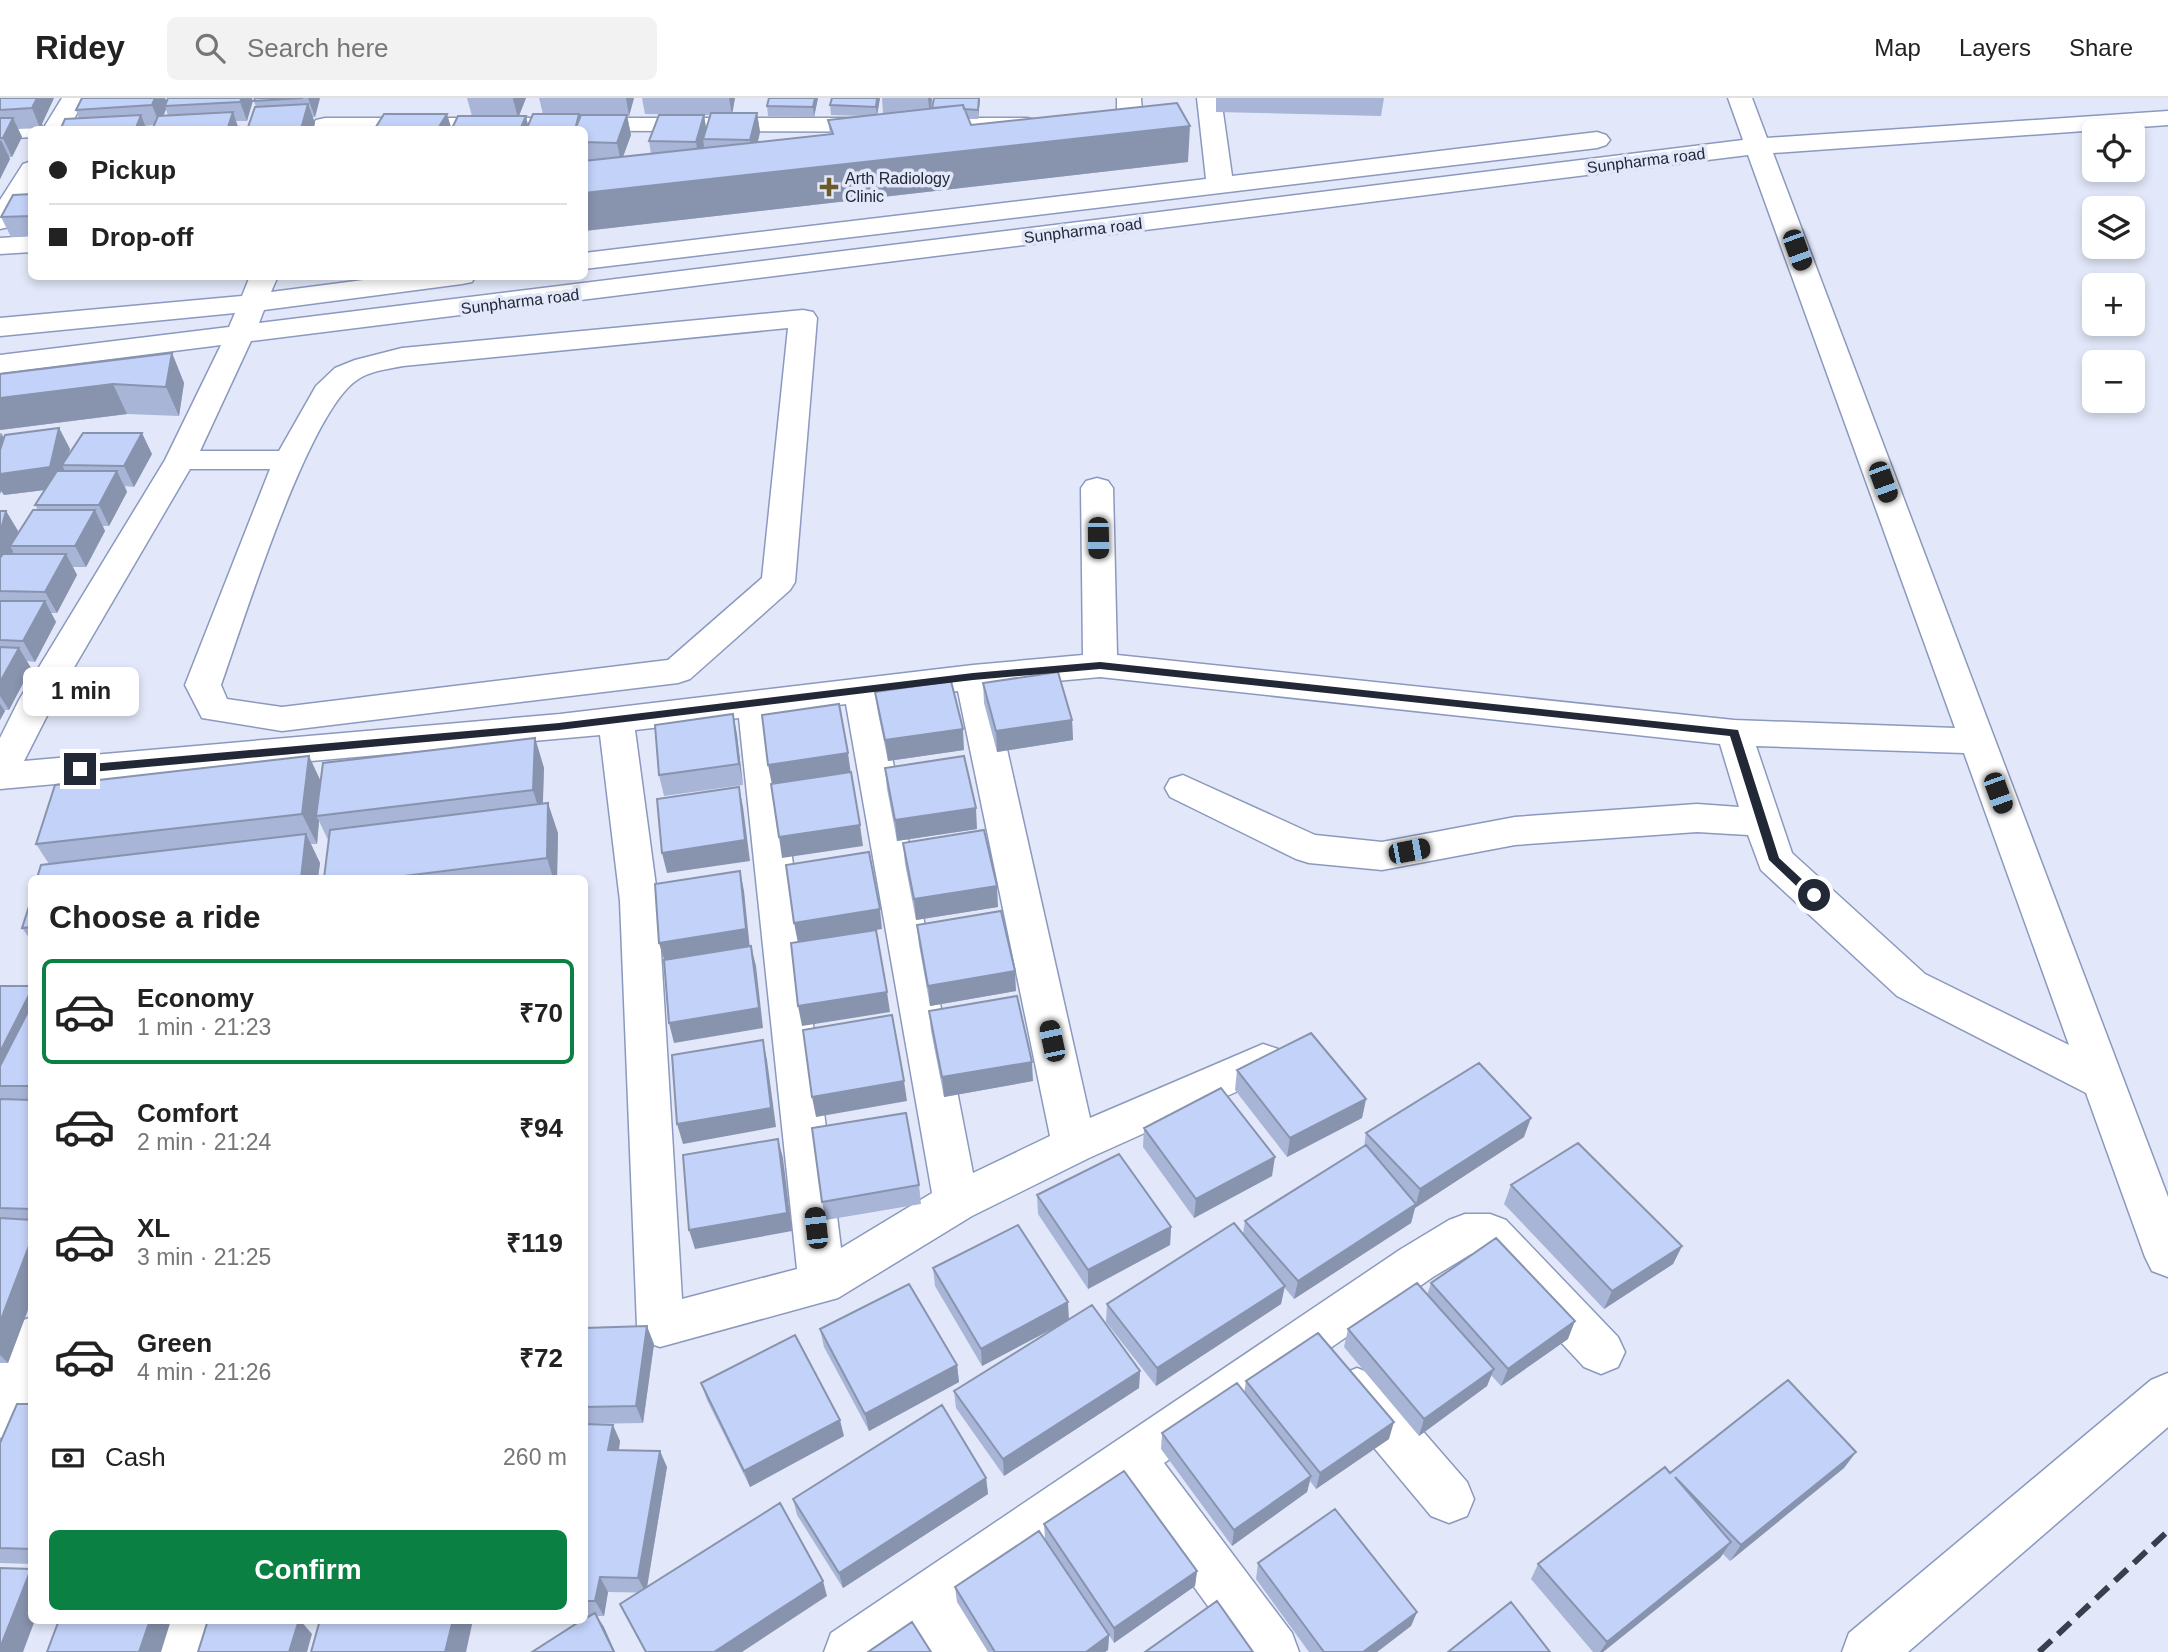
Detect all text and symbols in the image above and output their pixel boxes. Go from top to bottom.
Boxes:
search box [167,17,657,80]
text: Ridey [35,29,125,66]
icon: search [191,29,229,67]
text: Search here [247,33,389,63]
text: Map [1874,34,1921,61]
text: Layers [1959,34,2031,61]
text: Share [2069,34,2133,61]
map controls [2082,119,2145,413]
button: locate [2082,119,2145,182]
street label: Sunpharma road [1586,145,1706,176]
text: Pickup [91,155,176,185]
place label: Arth Radiology Clinic [845,170,950,205]
marker: Arth Radiology Clinic [819,177,839,197]
button: layers [2082,196,2145,259]
street label: Sunpharma road [1023,215,1143,246]
text: Drop-off [91,222,194,252]
car [1780,227,1815,273]
button: + [2082,273,2145,336]
street label: Sunpharma road [460,286,580,317]
button: − [2082,350,2145,413]
car [1866,459,1901,505]
car [1088,517,1109,559]
callout: 1 min [22,668,138,716]
text: 1 min [51,678,111,704]
route end [64,753,96,785]
car [1981,770,2016,816]
car [1387,837,1432,865]
route start [1798,879,1830,911]
text: Choose a ride [49,899,261,935]
icon: car [53,980,116,1043]
text: Economy [137,983,254,1013]
text: ₹70 [519,998,563,1028]
text: 1 min · 21:23 [137,1014,271,1040]
car [1038,1018,1067,1064]
icon: car [53,1095,116,1158]
text: Comfort [137,1098,238,1128]
text: ₹94 [519,1113,563,1143]
text: 2 min · 21:24 [137,1129,271,1155]
car [804,1206,829,1250]
icon: car [53,1210,116,1273]
text: XL [137,1213,170,1243]
text: ₹119 [506,1228,563,1258]
text: 3 min · 21:25 [137,1244,271,1270]
icon: car [53,1325,116,1388]
text: Green [137,1328,212,1358]
text: ₹72 [519,1343,563,1373]
text: 4 min · 21:26 [137,1359,271,1385]
icon: cash [49,1439,87,1477]
text: Cash [105,1442,166,1472]
text: 260 m [503,1444,567,1470]
button: Confirm [49,1530,567,1610]

